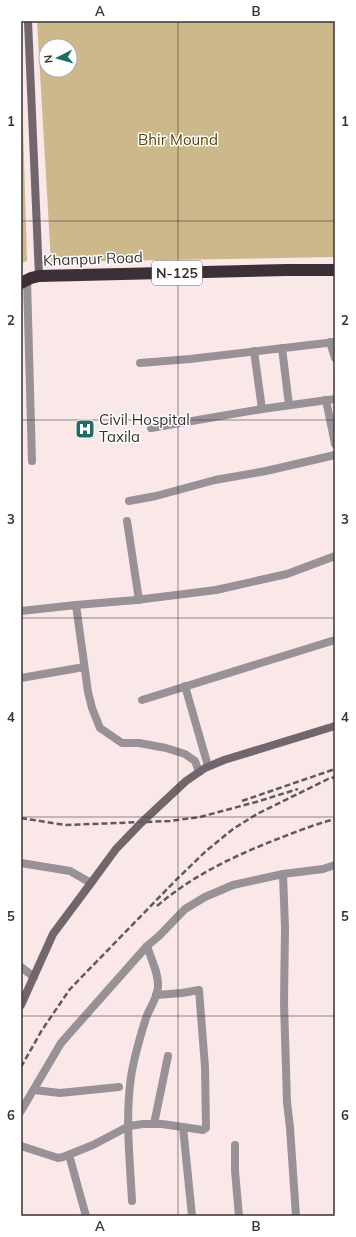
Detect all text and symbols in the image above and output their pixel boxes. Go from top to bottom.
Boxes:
text: A [95,3,105,19]
text: B [252,3,261,19]
north arrow [38,38,78,78]
text: N [41,54,55,64]
text: 1 [7,113,15,129]
text: 1 [341,113,349,129]
park label: Bhir Mound [138,130,218,149]
street label: Khanpur Road [43,247,143,270]
road number: N-125 [152,261,202,285]
text: 2 [7,312,15,328]
text: 2 [341,312,349,328]
place label: Civil Hospital Taxila [99,410,190,446]
hospital icon: Civil Hospital Taxila [74,418,96,440]
text: 3 [7,511,15,527]
text: 3 [341,511,349,527]
text: 4 [7,709,15,725]
text: 4 [341,709,349,725]
text: 5 [7,908,15,924]
text: 5 [341,908,349,924]
text: 6 [7,1107,15,1123]
text: 6 [341,1107,349,1123]
text: A [95,1218,105,1234]
text: B [252,1218,261,1234]

